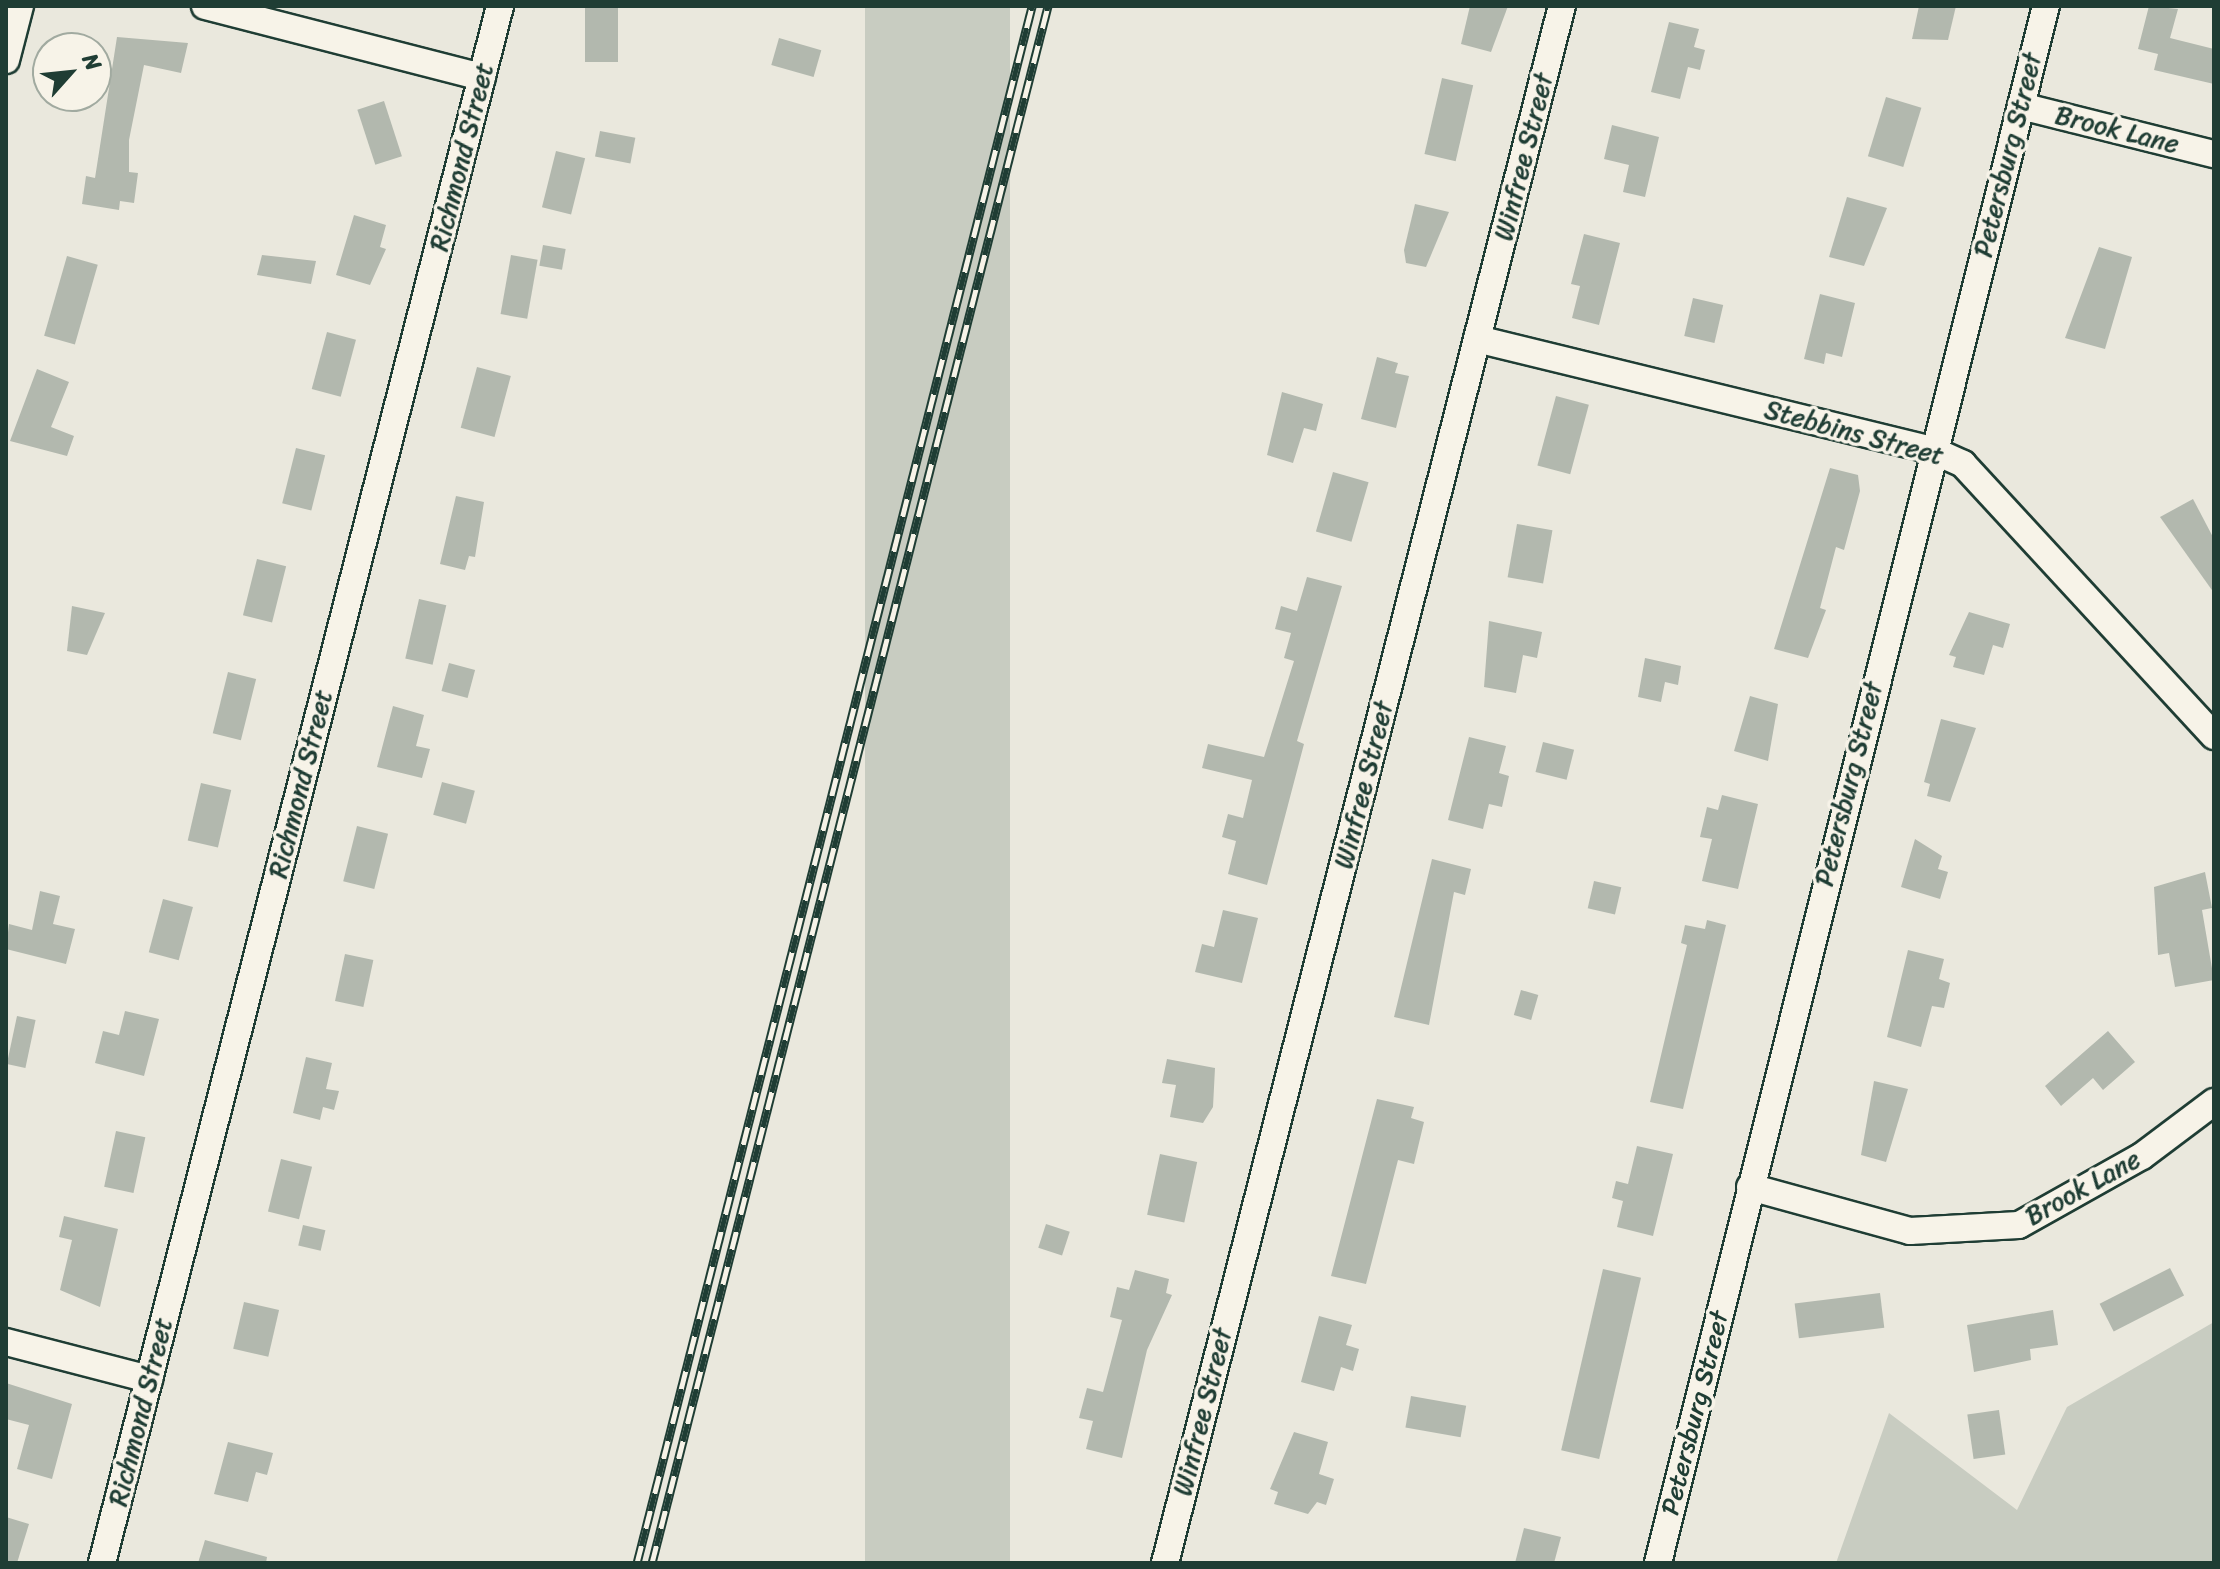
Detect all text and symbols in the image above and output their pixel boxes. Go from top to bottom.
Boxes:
north arrow [32,32,112,112]
text: N [71,46,113,77]
street label: Petersburg Street [1968,50,2048,260]
street label: Richmond Street [424,60,500,254]
street label: Winfree Street [1488,70,1560,244]
street label: Brook Lane [2052,100,2182,160]
street label: Stebbins Street [1761,394,1947,472]
street label: Petersburg Street [1809,679,1889,889]
street label: Richmond Street [263,687,339,881]
street label: Winfree Street [1328,698,1400,872]
street label: Brook Lane [2020,1144,2146,1232]
street label: Petersburg Street [1655,1308,1735,1518]
street label: Richmond Street [103,1315,179,1509]
street label: Winfree Street [1167,1325,1239,1499]

